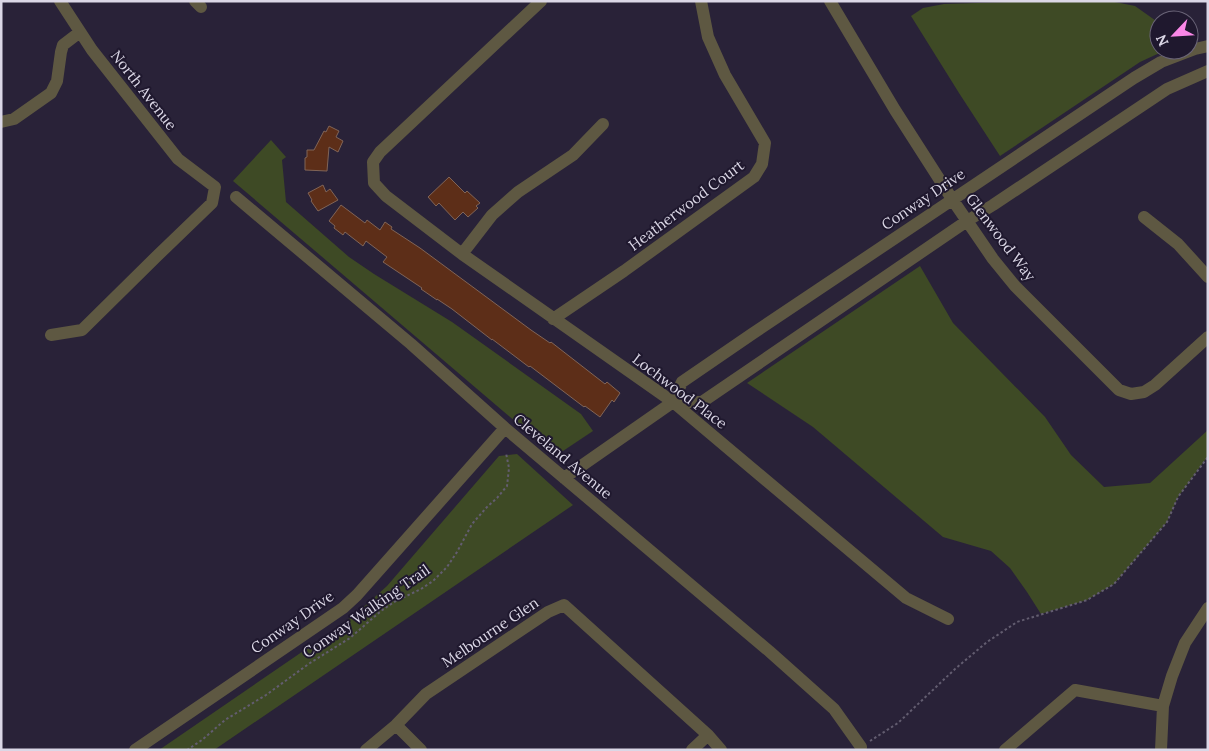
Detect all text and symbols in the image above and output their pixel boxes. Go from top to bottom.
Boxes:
north arrow [1149,10,1199,60]
text: N [1152,32,1173,49]
street label: North Avenue [107,46,181,134]
street label: Heatherwood Court [625,155,748,255]
street label: Conway Drive [877,164,969,234]
street label: Glenwood Way [962,189,1040,285]
street label: Lochwood Place [629,349,731,433]
street label: Cleveland Avenue [510,409,616,503]
street label: Conway Walking Trail [299,560,433,662]
street label: Conway Drive [247,586,337,658]
street label: Melbourne Glen [438,593,542,671]

